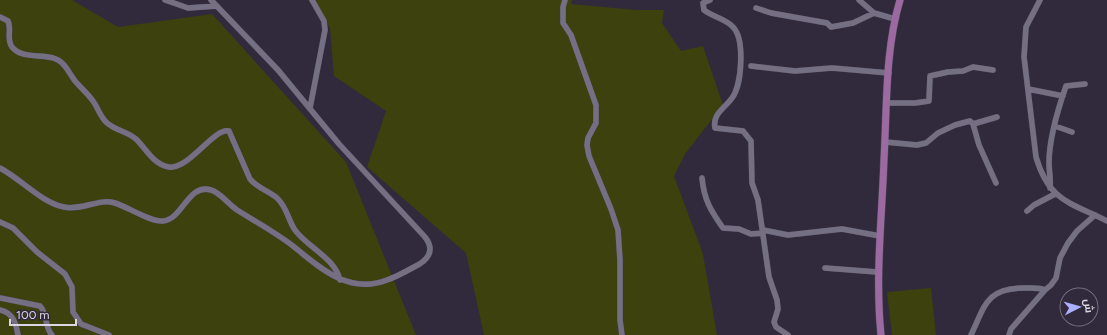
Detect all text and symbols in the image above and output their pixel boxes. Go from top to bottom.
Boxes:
north arrow [1059,287,1099,327]
text: ش [1081,298,1096,314]
scale bar [10,301,76,327]
text: 100 m [16,308,50,322]

